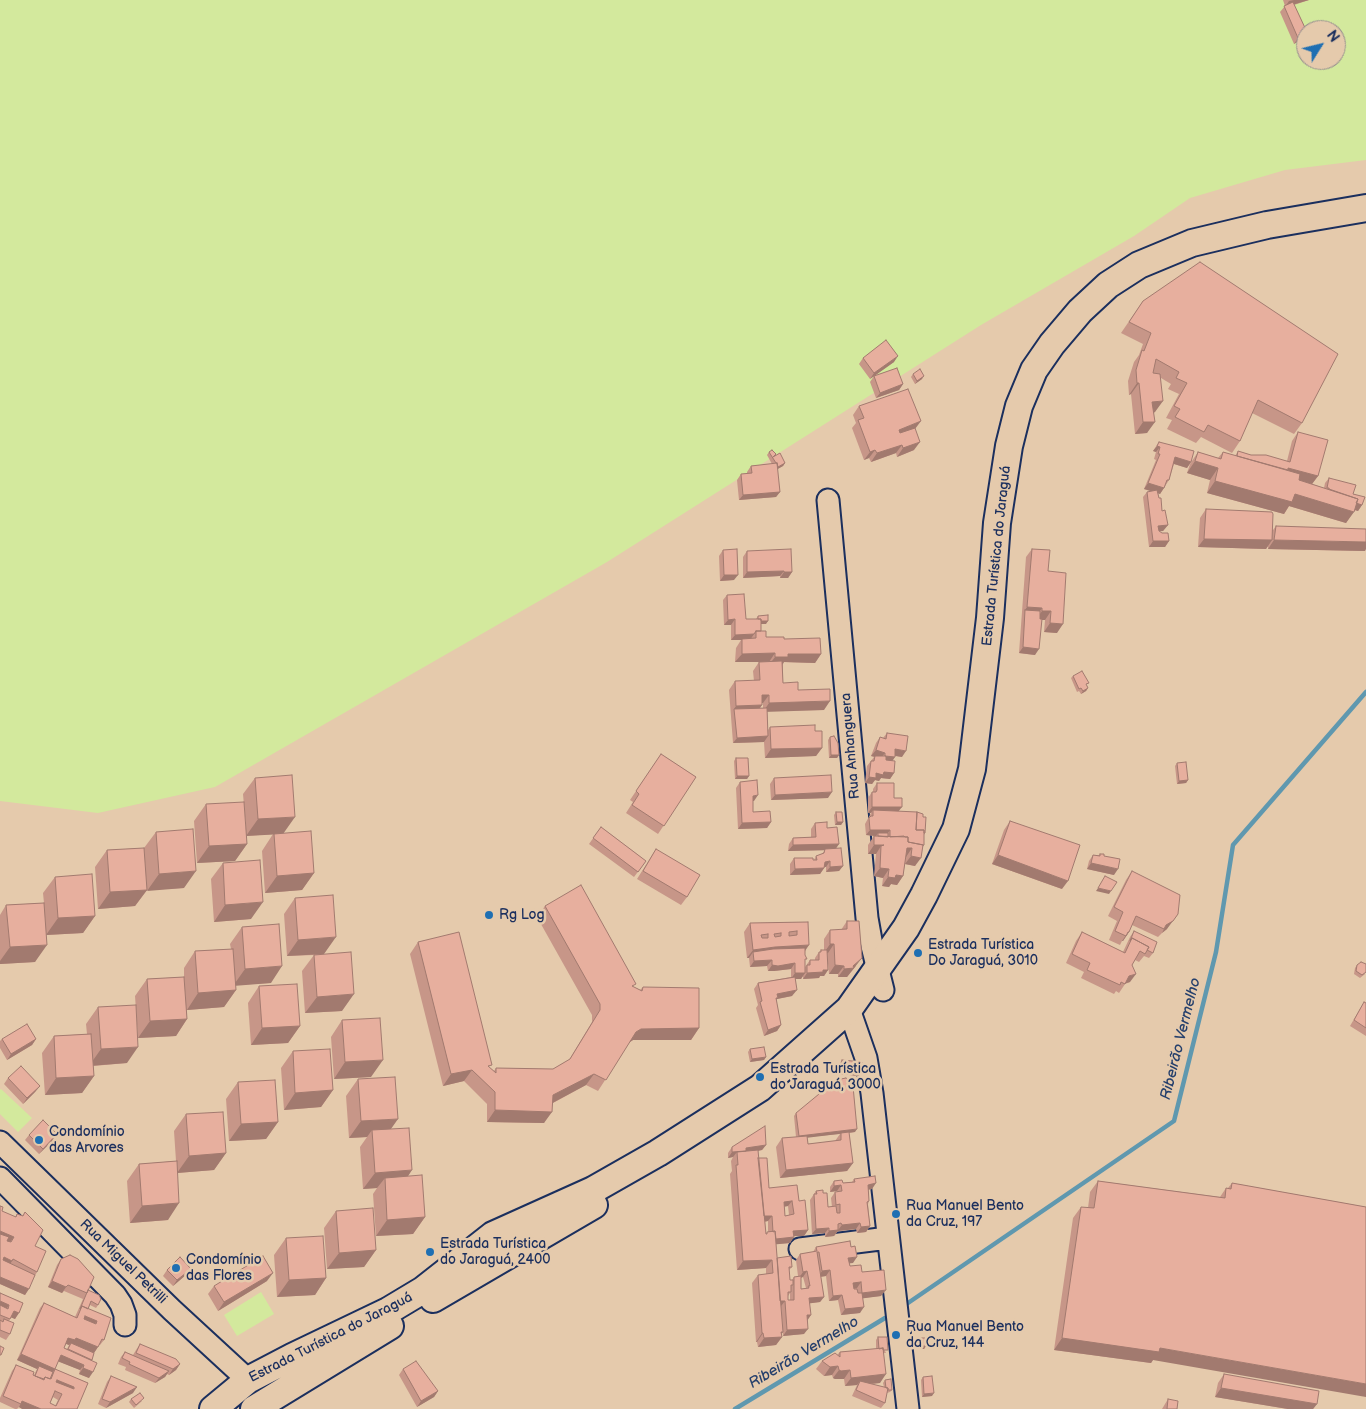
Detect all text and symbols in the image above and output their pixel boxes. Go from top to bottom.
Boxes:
north arrow [1296,20,1346,70]
text: N [1323,27,1343,46]
street label: Estrada Turística do Jaraguá [979,465,1015,647]
street label: Rua Anhanguera [838,692,864,800]
place label: Rg Log [499,907,544,923]
marker: Rg Log [483,909,495,921]
place label: Estrada Turística Do Jaraguá, 3010 [928,937,1038,970]
marker: Estrada Turística Do Jaraguá, 3010 [912,947,924,959]
water label: Ribeirão Vermelho [1157,976,1205,1102]
place label: Estrada Turística do Jaraguá, 3000 [770,1061,881,1094]
marker: Estrada Turística do Jaraguá, 3000 [754,1071,766,1083]
place label: Condomínio das Arvores [49,1124,125,1156]
marker: Condomínio das Arvores [33,1134,45,1146]
place label: Rua Manuel Bento da Cruz, 197 [906,1198,1024,1230]
marker: Rua Manuel Bento da Cruz, 197 [890,1208,902,1220]
street label: Rua Miguel Petrilli [76,1216,170,1308]
place label: Estrada Turística do Jaraguá, 2400 [440,1236,551,1268]
marker: Estrada Turística do Jaraguá, 2400 [424,1246,436,1258]
place label: Condomínio das Flores [186,1252,262,1284]
marker: Condomínio das Flores [170,1262,182,1274]
street label: Estrada Turística do Jaraguá [246,1289,416,1387]
water label: Ribeirão Vermelho [746,1313,862,1393]
place label: Rua Manuel Bento da Cruz, 144 [906,1319,1024,1351]
marker: Rua Manuel Bento da Cruz, 144 [890,1329,902,1341]

